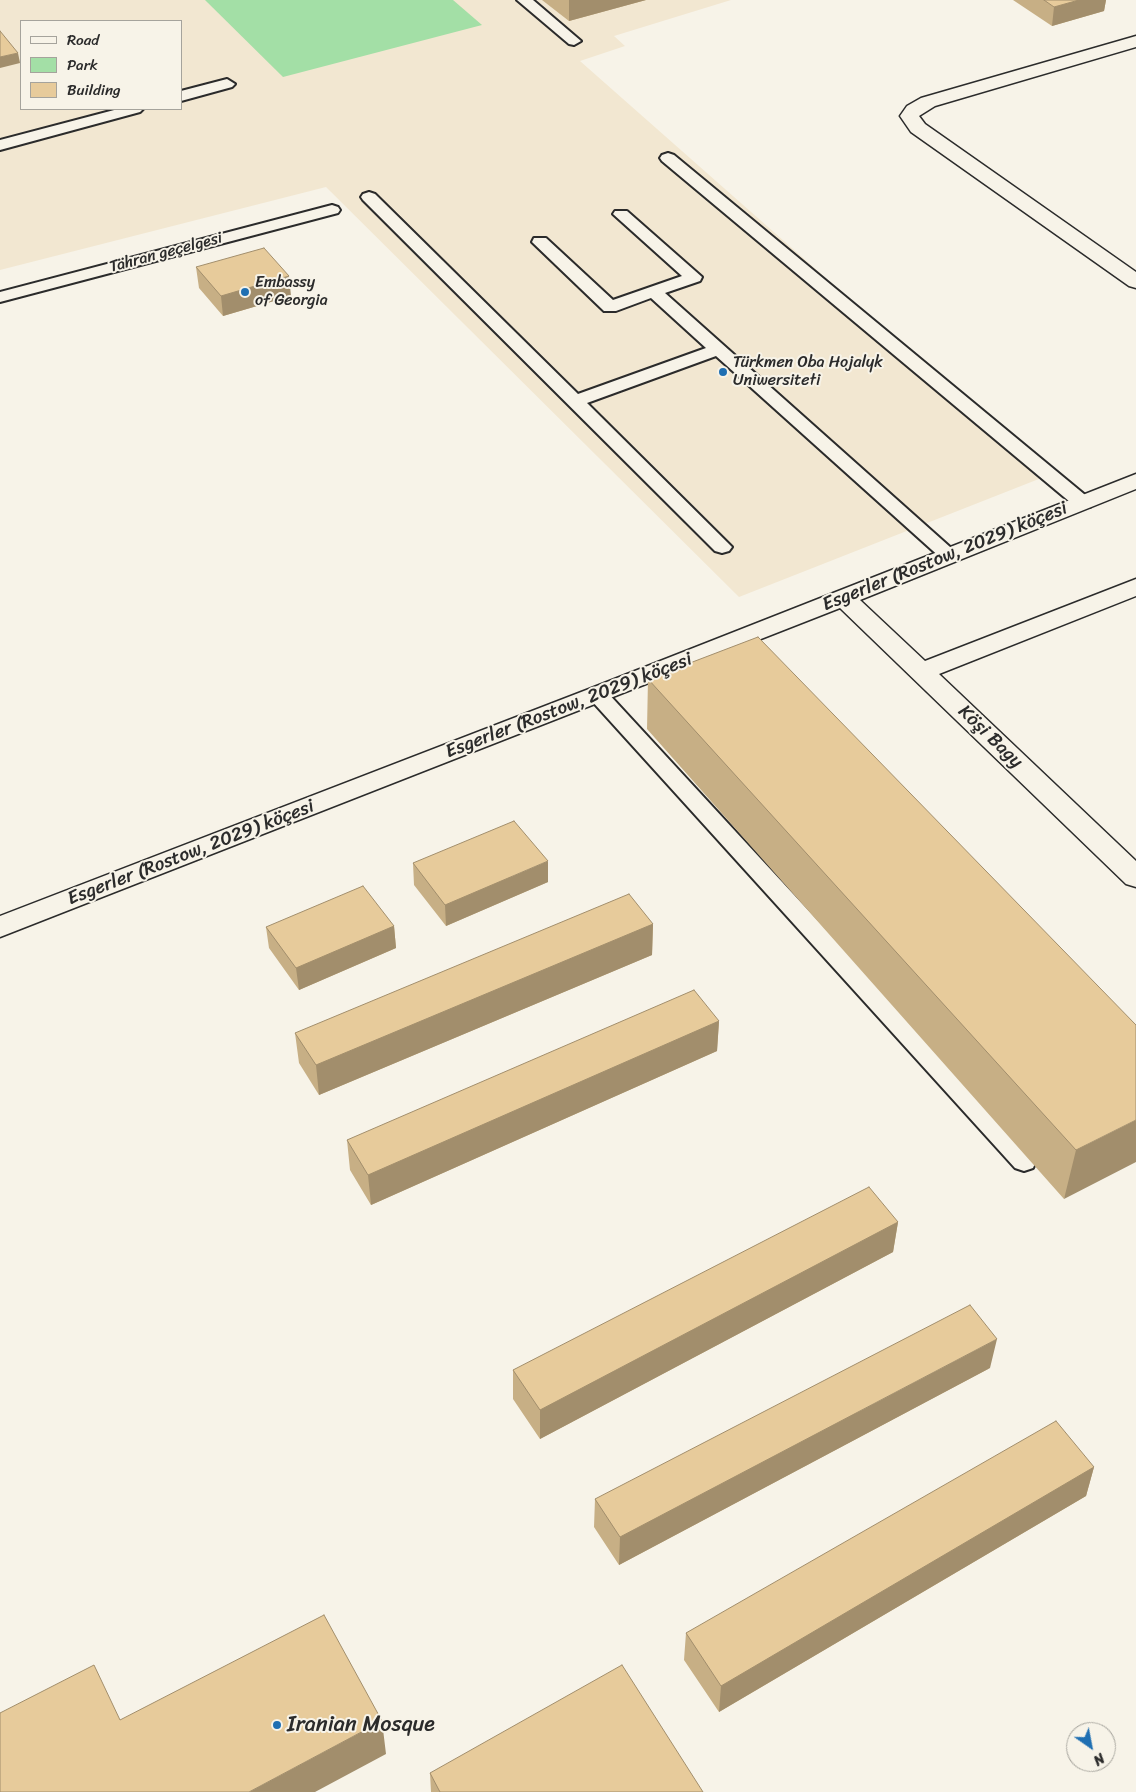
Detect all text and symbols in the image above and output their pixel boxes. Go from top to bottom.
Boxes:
legend [20,20,182,110]
text: Road [67,27,99,53]
text: Park [67,52,98,78]
text: Building [67,77,121,103]
street label: Tähran geçelgesi [108,229,224,277]
place label: Embassy of Georgia [255,273,328,311]
marker: Embassy of Georgia [239,286,251,298]
place label: Türkmen Oba Hojalyk Uniwersiteti [733,353,883,391]
marker: Türkmen Oba Hojalyk Uniwersiteti [717,366,729,378]
street label: Esgerler (Rostow, 2029) köçesi [819,497,1071,617]
street label: Esgerler (Rostow, 2029) köçesi [442,648,696,764]
street label: Köşi Bagy [953,701,1027,773]
street label: Esgerler (Rostow, 2029) köçesi [64,795,318,911]
place label: Iranian Mosque [287,1712,435,1738]
marker: Iranian Mosque [271,1719,283,1731]
north arrow [1066,1722,1116,1772]
text: N [1088,1746,1110,1772]

